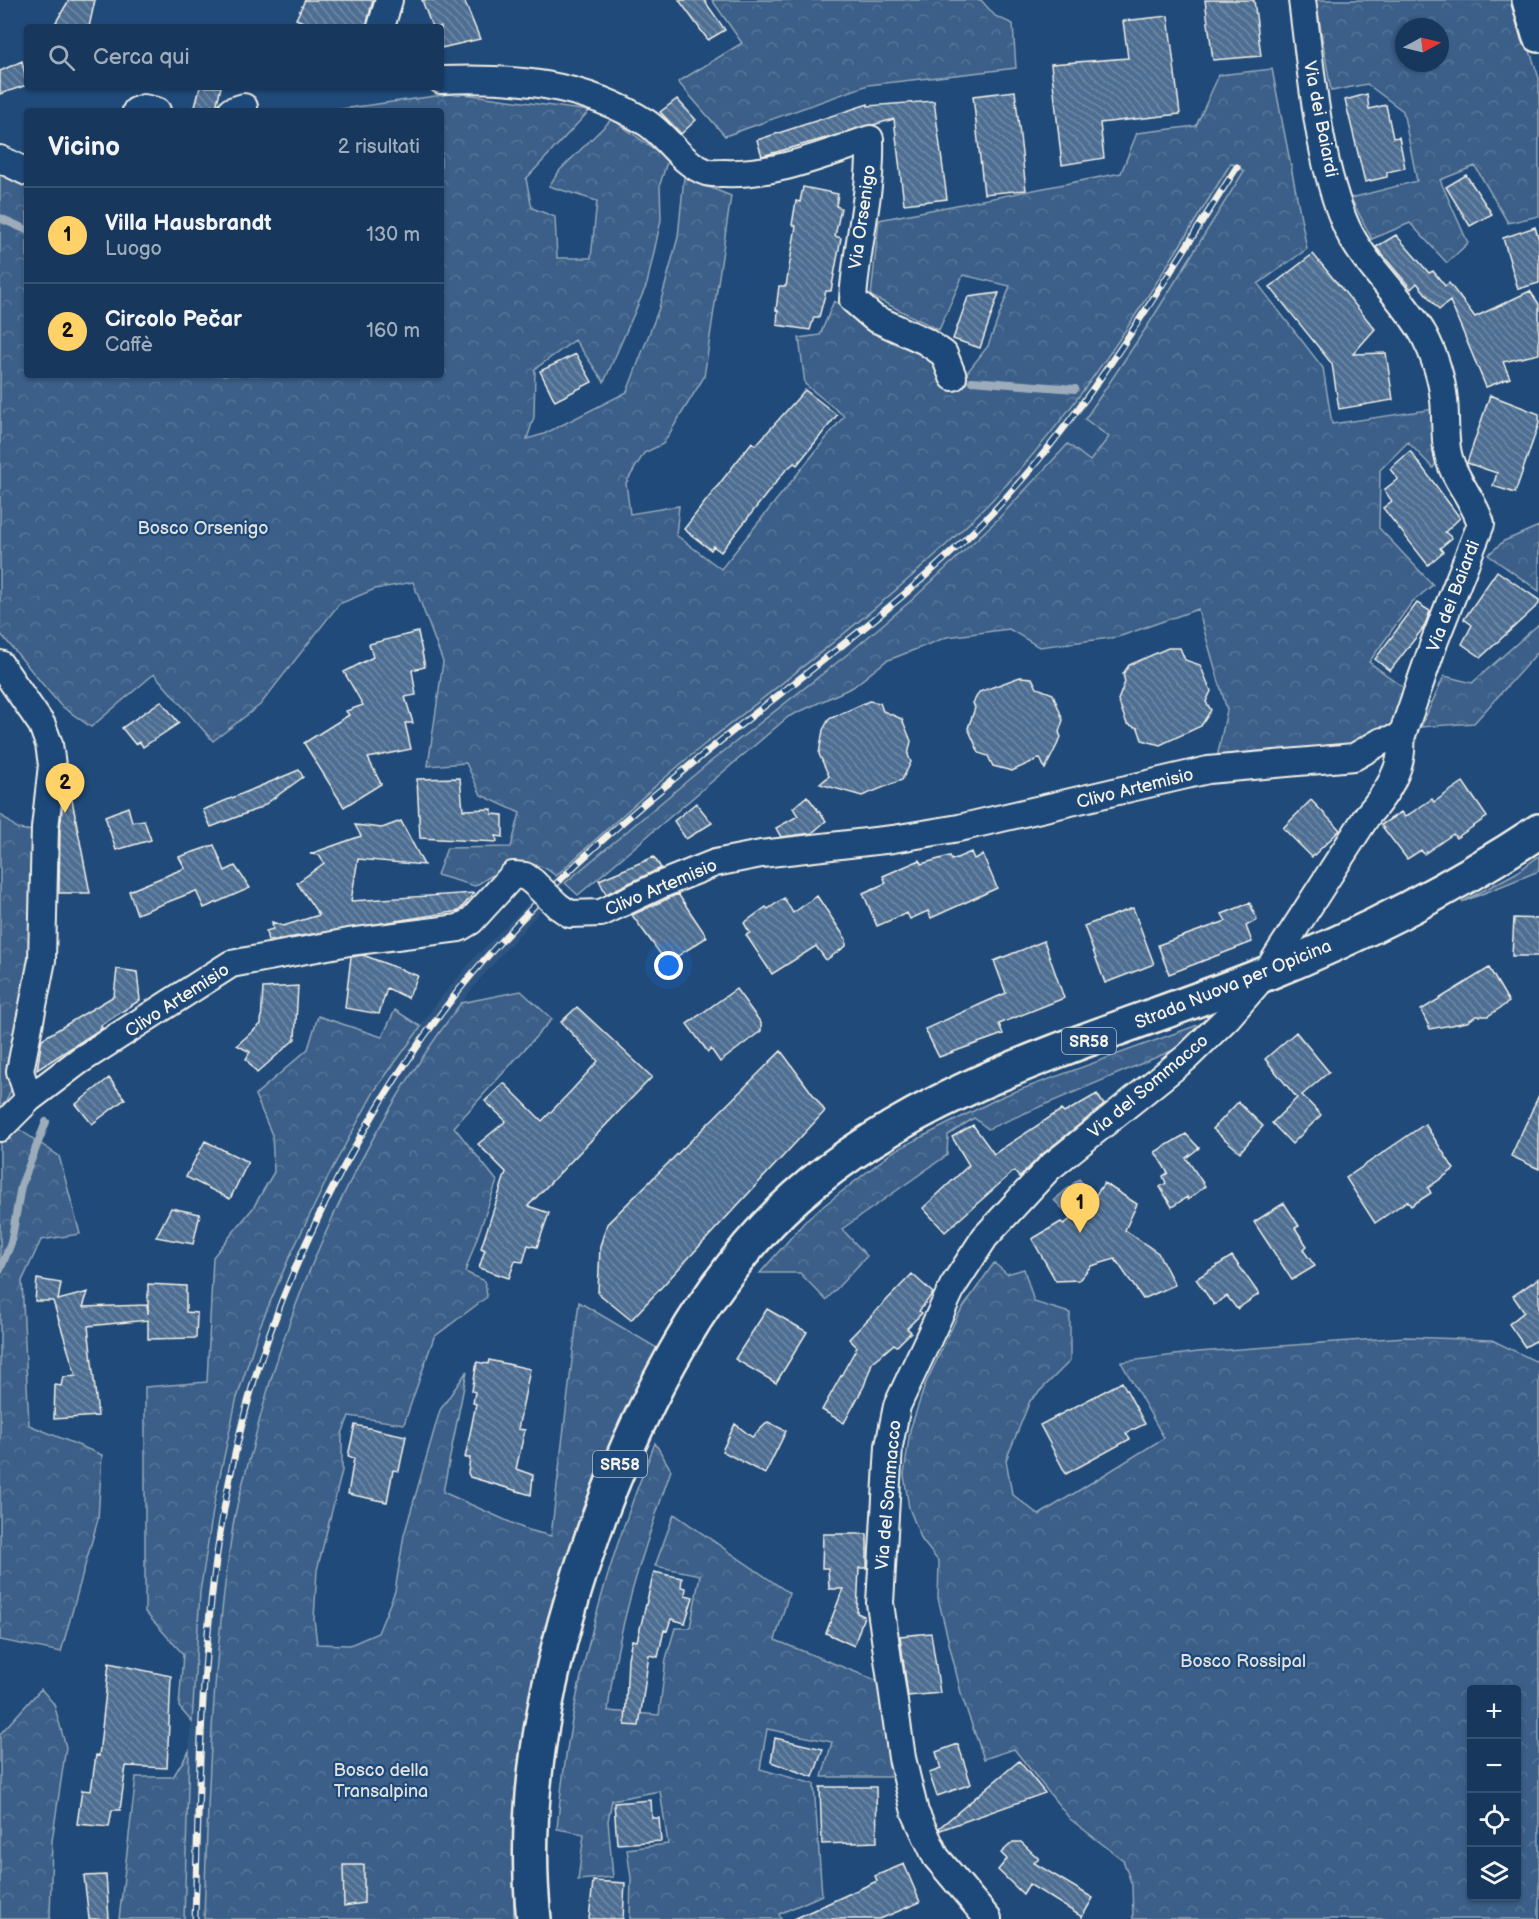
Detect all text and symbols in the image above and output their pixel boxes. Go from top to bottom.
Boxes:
north arrow [1395,18,1449,72]
search box [24,24,444,90]
icon: search [45,41,78,74]
text: Cerca qui [93,44,190,71]
street label: Via dei Baiardi [1299,59,1342,179]
text: Vicino [48,132,120,163]
text: 2 risultati [338,135,420,159]
street label: Via Orsenigo [845,164,880,271]
text: Villa Hausbrandt [105,210,272,237]
text: 1 [63,223,72,247]
text: 130 m [366,223,420,247]
text: Luogo [105,237,162,261]
text: Circolo Pečar [105,306,242,333]
text: 2 [62,319,73,343]
text: 160 m [366,319,420,343]
text: Caffè [105,333,153,357]
park label: Bosco Orsenigo [138,518,268,539]
street label: Via dei Baiardi [1423,537,1484,655]
pin: 2 [46,764,84,813]
street label: Clivo Artemisio [1074,764,1196,813]
street label: Clivo Artemisio [602,854,720,921]
street label: Strada Nuova per Opicina [1132,935,1335,1034]
your location [654,951,683,980]
street label: Clivo Artemisio [121,959,233,1042]
road number: SR58 [1062,1028,1116,1054]
street label: Via del Sommacco [1084,1030,1213,1143]
pin: 1 [1060,1184,1100,1233]
street label: Via del Sommacco [871,1419,906,1571]
road number: SR58 [593,1451,647,1477]
park label: Bosco Rossipal [1180,1651,1306,1672]
map controls [1467,1685,1521,1901]
button: + [1467,1685,1521,1739]
button: − [1467,1739,1521,1793]
park label: Bosco della Transalpina [333,1760,429,1802]
button: locate [1467,1793,1521,1847]
button: layers [1467,1847,1521,1901]

